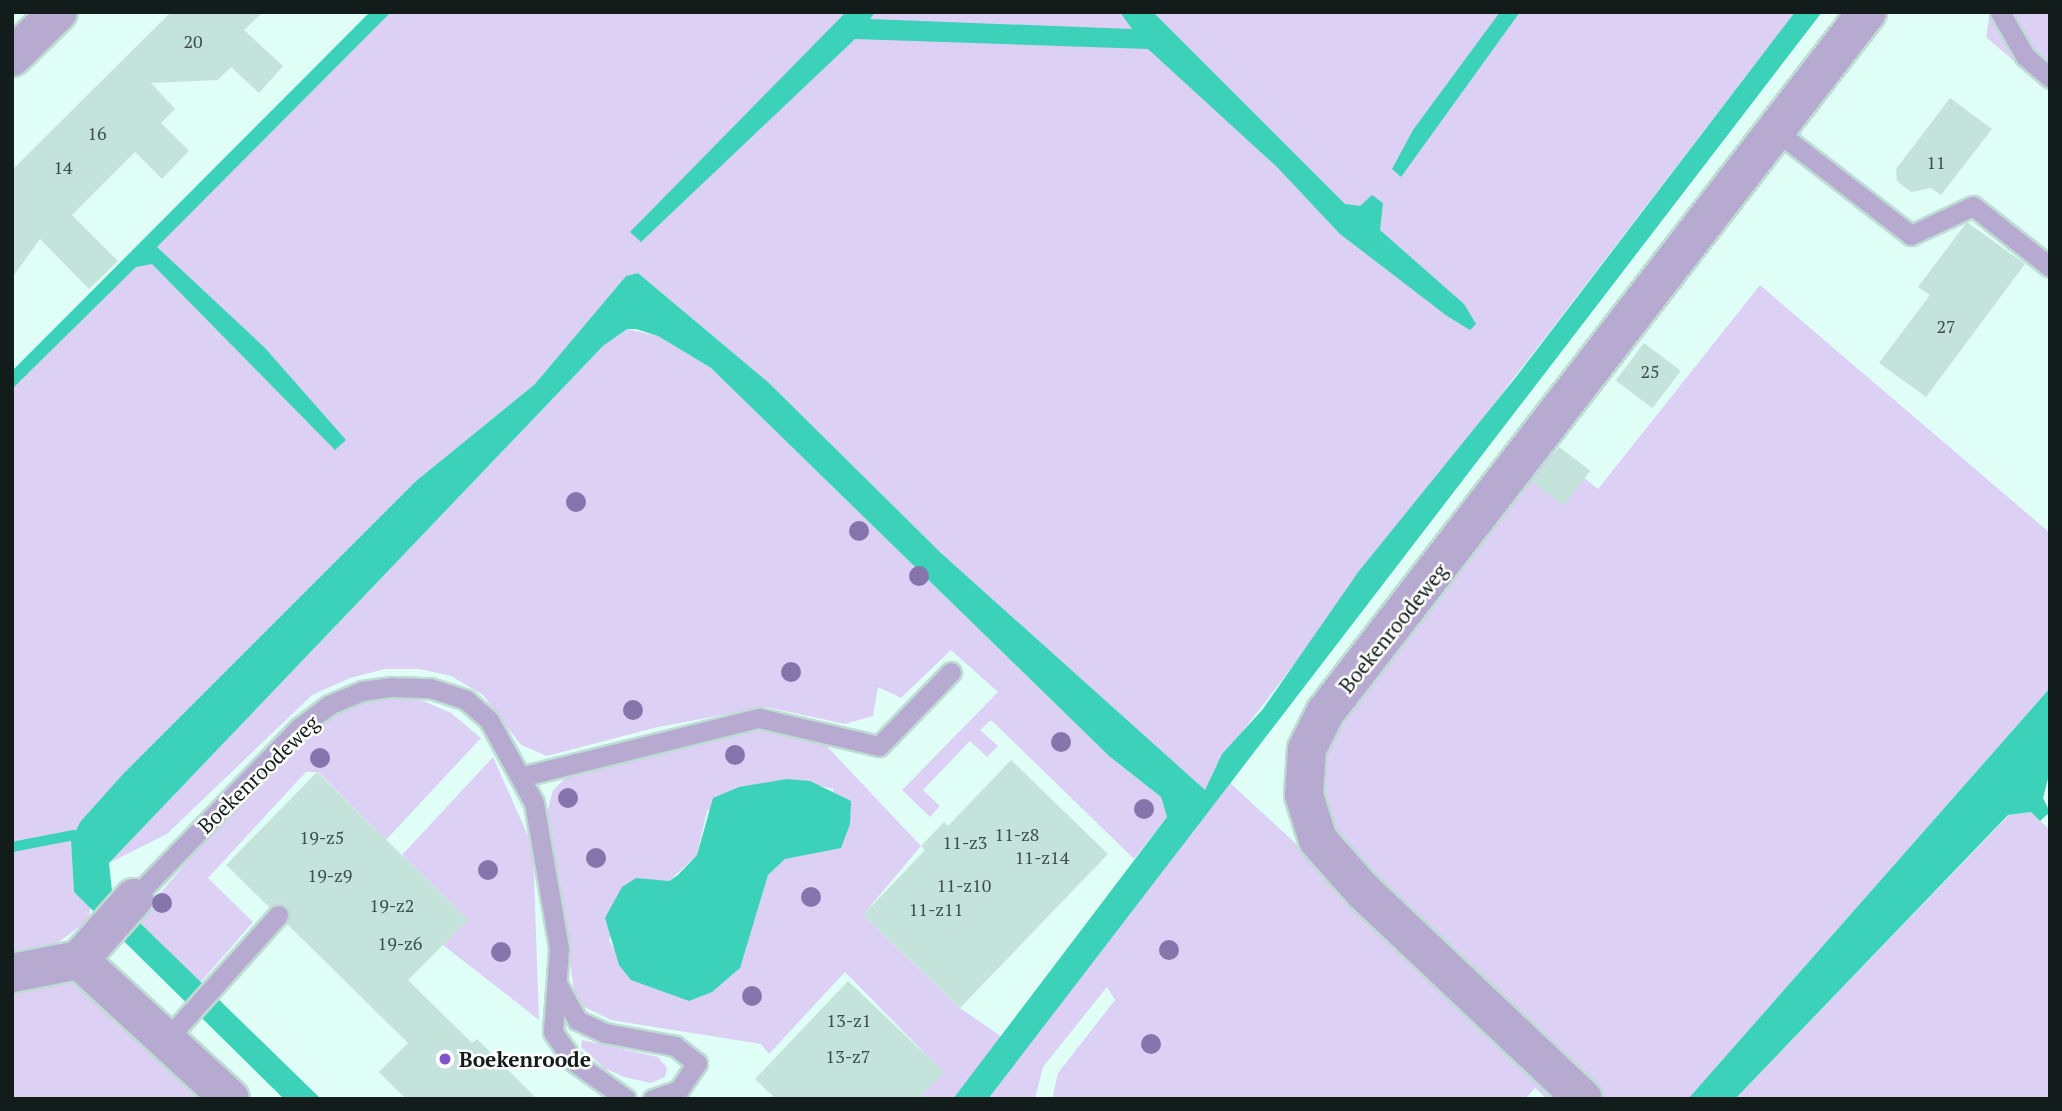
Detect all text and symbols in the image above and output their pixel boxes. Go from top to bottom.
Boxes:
house number: 20 [183,30,203,52]
house number: 16 [87,122,107,144]
house number: 11 [1926,151,1946,173]
house number: 14 [53,156,73,178]
house number: 27 [1936,315,1956,337]
house number: 25 [1640,360,1660,382]
street label: Boekenroodeweg [1333,558,1453,698]
street label: Boekenroodeweg [192,710,324,838]
house number: 11-z8 [995,823,1039,845]
house number: 19-z5 [300,826,344,848]
house number: 11-z3 [943,831,987,853]
house number: 11-z14 [1015,846,1069,868]
house number: 19-z9 [308,864,352,886]
house number: 11-z10 [937,874,991,896]
house number: 19-z2 [370,894,414,916]
house number: 11-z11 [909,898,963,920]
house number: 19-z6 [378,932,422,954]
house number: 13-z1 [827,1009,871,1031]
house number: 13-z7 [826,1045,870,1067]
place label: Boekenroode [459,1046,591,1072]
marker: Boekenroode [437,1051,453,1067]

